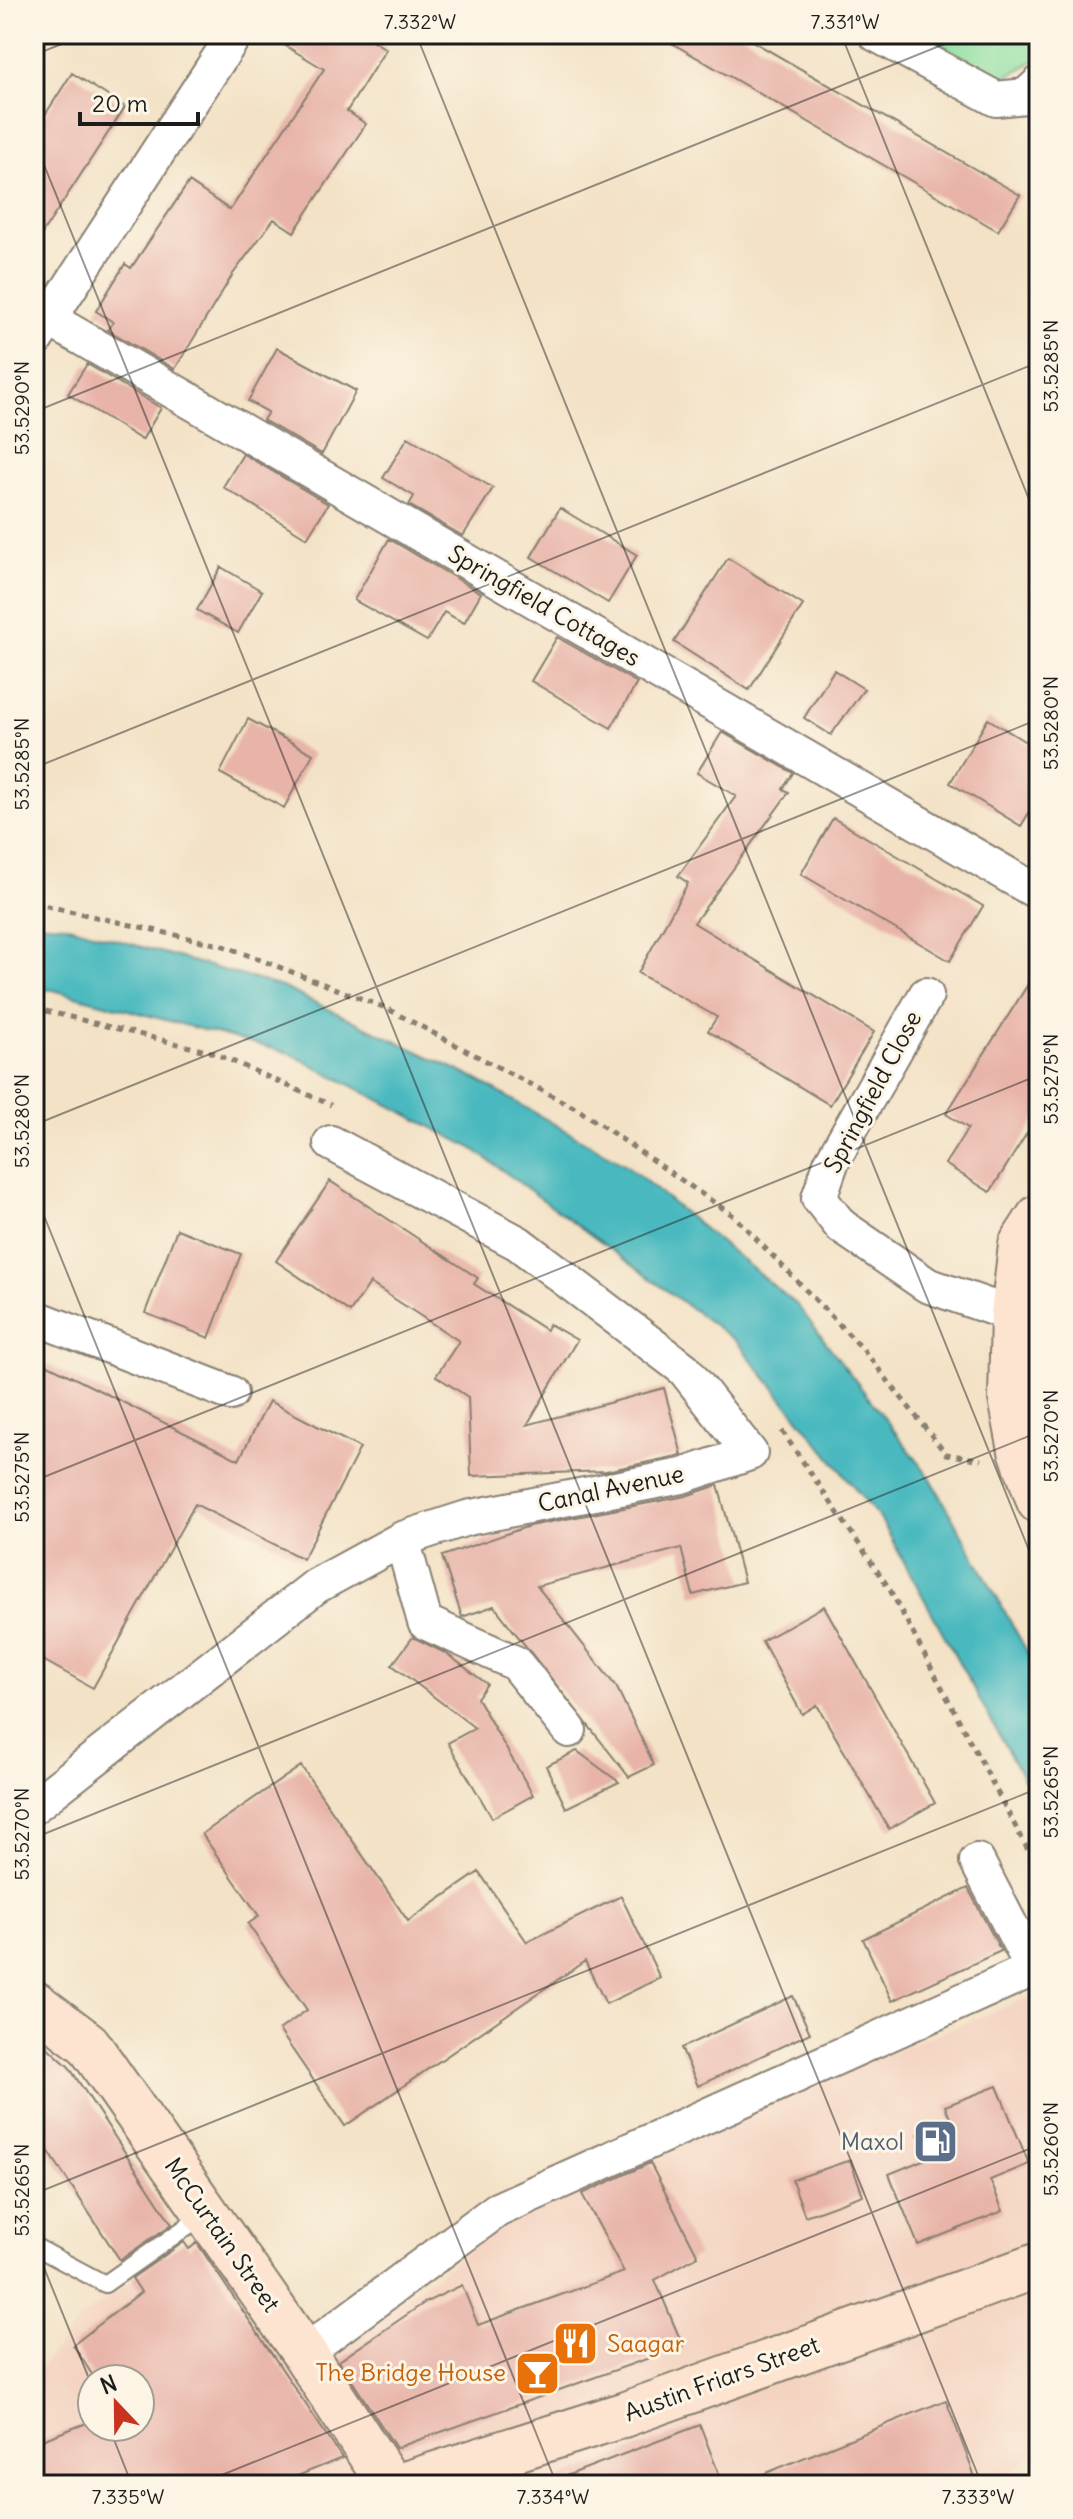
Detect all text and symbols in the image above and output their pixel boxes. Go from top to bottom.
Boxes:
text: 7.332°W [384,9,456,34]
text: 7.331°W [810,9,880,34]
scale bar [80,76,198,126]
text: 20 m [92,88,148,118]
text: 53.5285°N [1038,320,1063,412]
text: 53.5290°N [9,361,34,455]
street label: Springfield Cottages [443,538,646,672]
text: 53.5280°N [1038,676,1063,770]
text: 53.5285°N [9,718,34,810]
street label: Springfield Close [817,1005,927,1178]
text: 53.5275°N [1038,1033,1063,1125]
text: 53.5280°N [9,1074,34,1168]
text: 53.5270°N [1038,1390,1063,1482]
text: 53.5275°N [9,1431,34,1523]
street label: Canal Avenue [535,1458,687,1518]
text: 53.5265°N [1038,1746,1063,1839]
text: 53.5270°N [9,1788,34,1880]
text: 53.5260°N [1038,2102,1063,2196]
fuel station icon: Maxol [911,2118,959,2166]
place label: Maxol [841,2126,904,2156]
text: 53.5265°N [9,2144,34,2237]
street label: McCurtain Street [159,2152,287,2317]
restaurant icon: Saagar [552,2320,600,2368]
place label: Saagar [607,2328,685,2358]
street label: Austin Friars Street [620,2329,823,2427]
bar icon: The Bridge House [513,2349,561,2397]
place label: The Bridge House [315,2357,506,2387]
north arrow [76,2363,156,2443]
text: N [96,2369,121,2400]
text: 7.335°W [91,2484,165,2509]
text: 7.334°W [516,2484,590,2509]
text: 7.333°W [942,2484,1014,2509]

